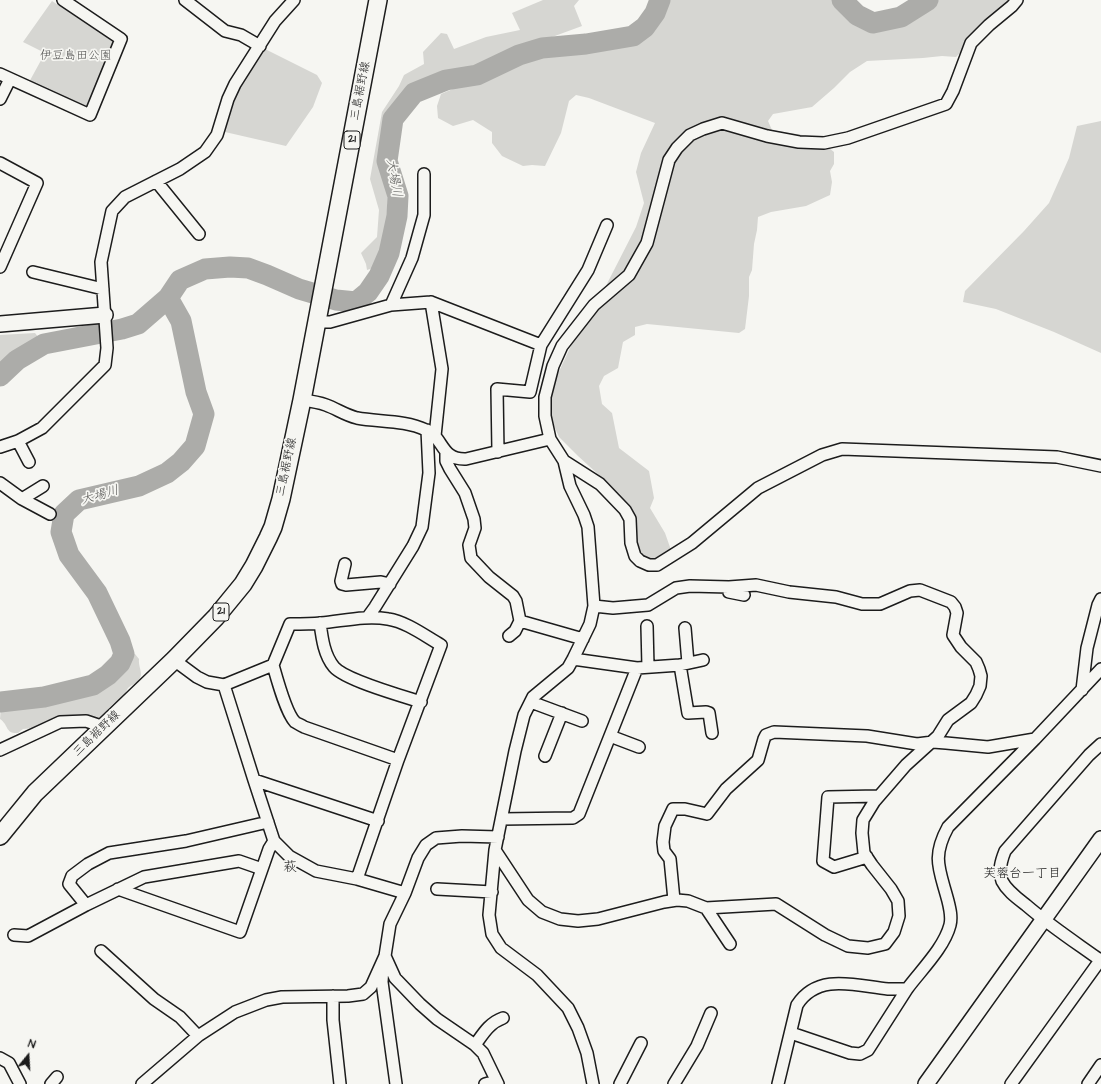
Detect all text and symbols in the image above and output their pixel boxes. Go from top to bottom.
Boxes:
park label: 伊豆島田公園 [40,49,112,63]
street label: 三島裾野線 [348,60,374,122]
road number: 21 [344,131,360,149]
water label: 大場川 [382,157,404,199]
street label: 三島裾野線 [274,436,300,498]
water label: 大場川 [79,483,121,509]
road number: 21 [213,603,229,621]
street label: 三島裾野線 [70,708,124,760]
district label: 萩 [283,860,297,876]
district label: 芙蓉台一丁目 [983,866,1061,882]
north arrow [8,1036,48,1076]
text: N [26,1036,37,1052]

